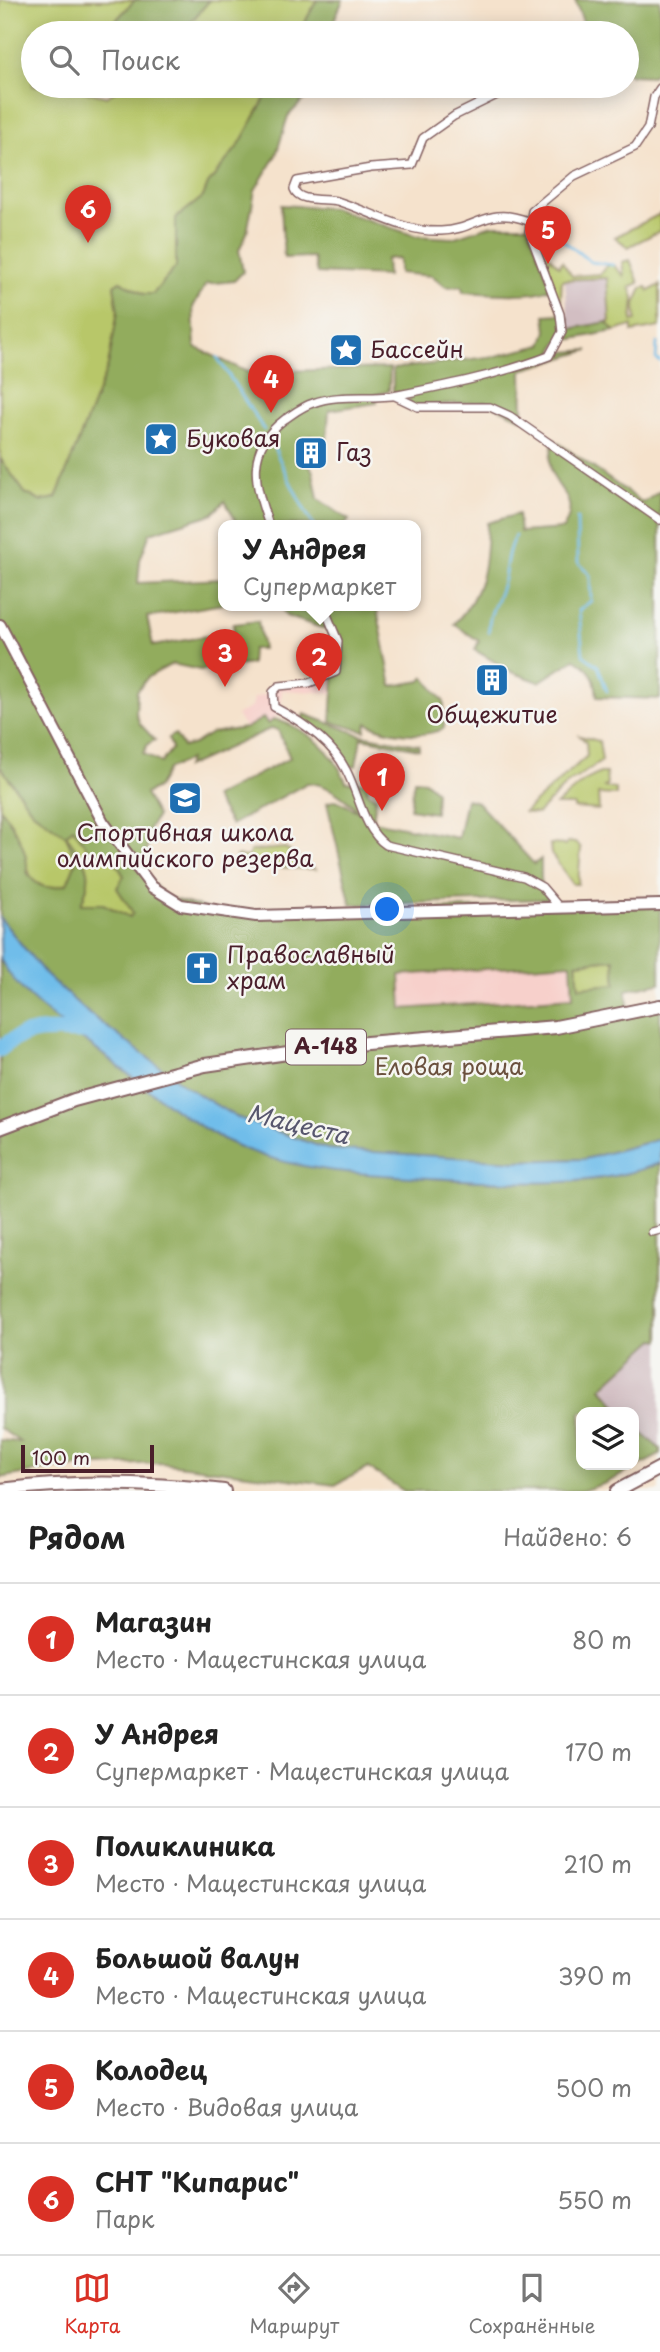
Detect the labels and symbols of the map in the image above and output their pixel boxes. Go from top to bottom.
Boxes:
pin: 6 [65,185,111,243]
pin: 5 [525,206,571,264]
place icon: Бассейн [327,331,365,369]
place label: Бассейн [370,331,464,366]
pin: 4 [248,355,294,413]
place icon: Буковая [142,420,180,458]
place label: Буковая [186,420,280,455]
building icon: Газ [292,434,330,472]
place label: Газ [336,434,372,469]
pin: 3 [202,629,248,687]
pin: 2 [296,633,342,691]
building icon: Общежитие [473,661,511,699]
place label: Общежитие [426,696,558,731]
pin: 1 [359,753,405,811]
school or university icon: Спортивная школа олимпийского резерва [166,779,204,817]
place label: Спортивная школа олимпийского резерва [57,814,314,875]
your location [370,892,404,926]
place label: Православный храм [227,936,395,997]
church icon: Православный храм [183,949,221,987]
road number: А-148 [286,1030,366,1064]
park label: Еловая роща [375,1048,524,1083]
water label: Мацеста [244,1094,354,1153]
scale bar [21,1442,154,1474]

